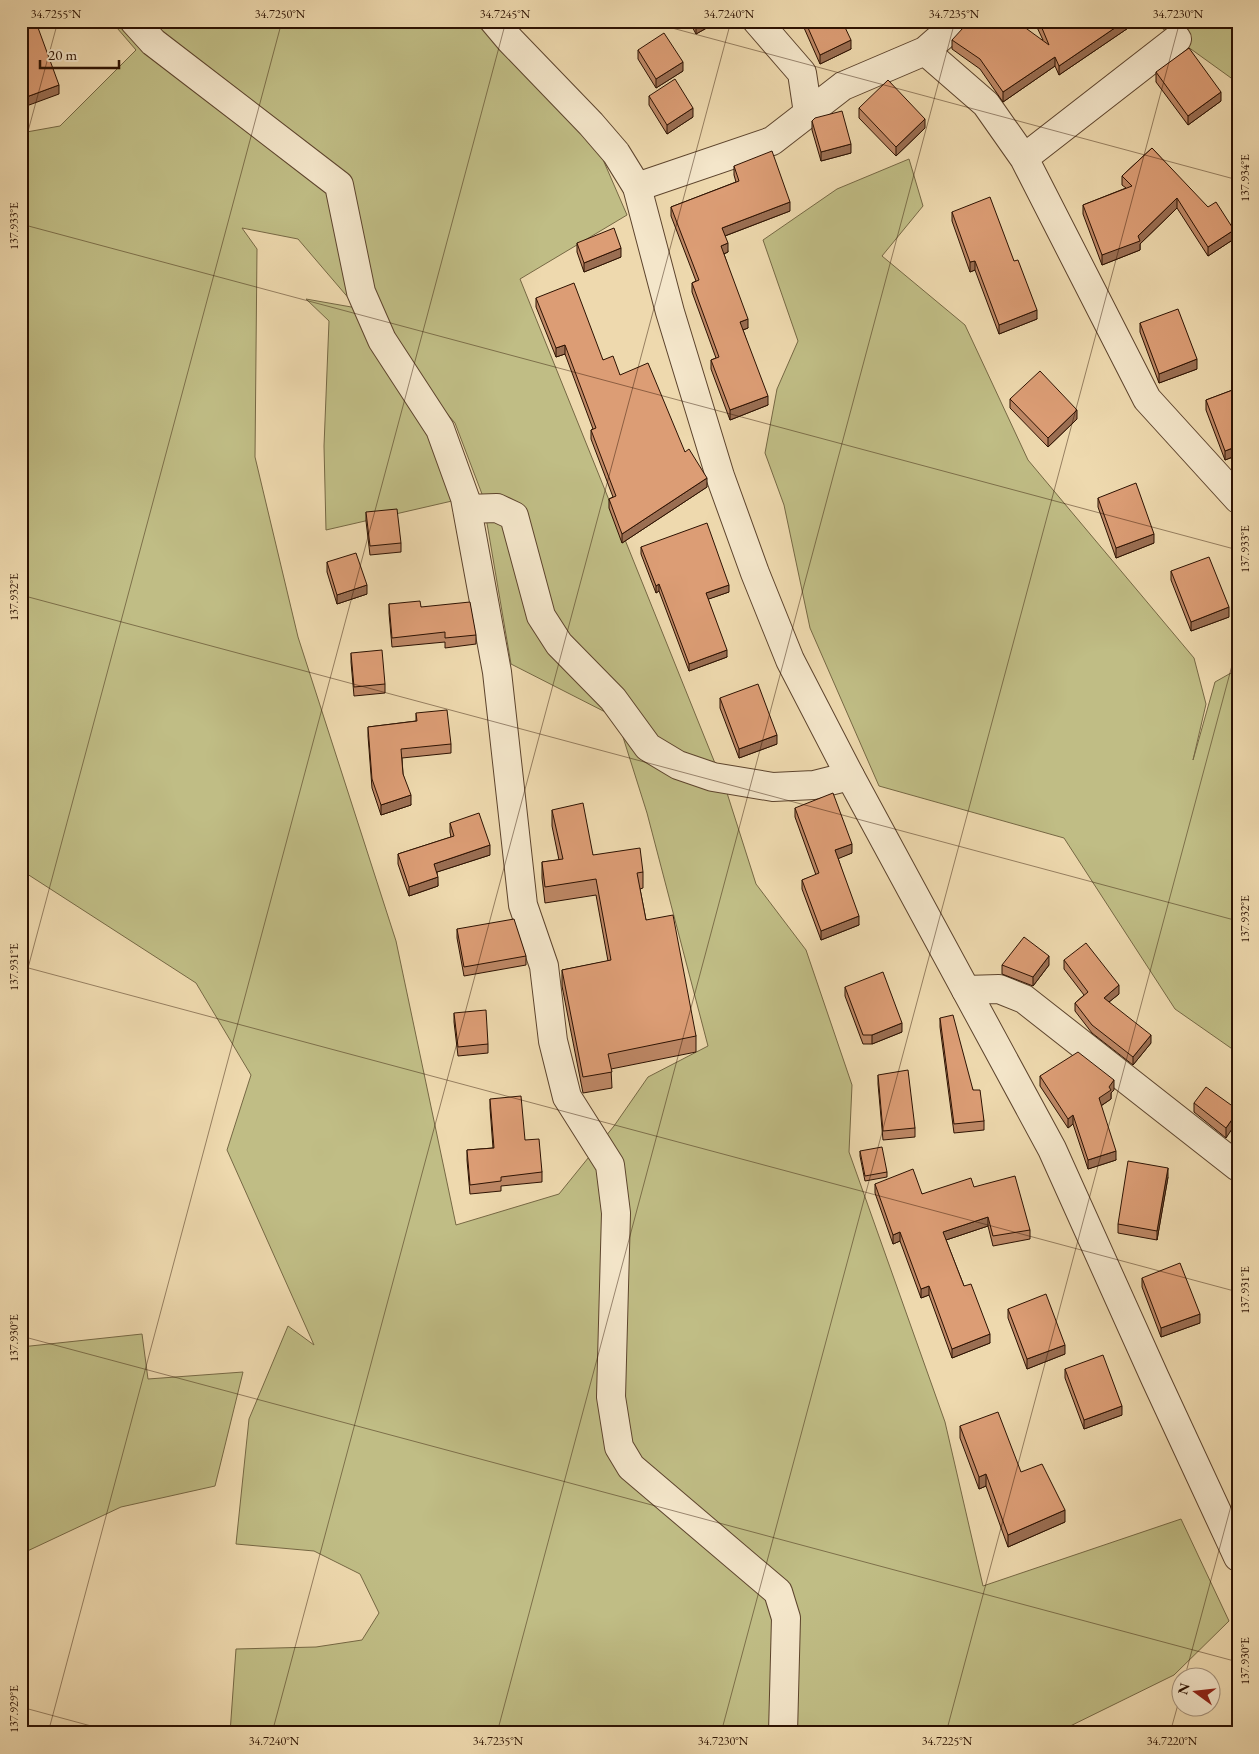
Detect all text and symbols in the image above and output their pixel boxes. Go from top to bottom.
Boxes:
text: 34.7255°N [31,6,82,22]
text: 34.7250°N [255,6,306,22]
text: 34.7245°N [480,6,531,22]
text: 34.7240°N [704,6,755,22]
text: 34.7235°N [929,6,980,22]
text: 34.7230°N [1153,6,1204,22]
scale bar [40,38,119,70]
text: 20 m [48,45,77,64]
text: 137.934°E [1237,154,1253,202]
text: 137.933°E [6,202,22,250]
text: 137.933°E [1237,525,1253,573]
text: 137.932°E [6,573,22,621]
text: 137.932°E [1237,895,1253,943]
text: 137.931°E [6,943,22,991]
text: 137.931°E [1237,1266,1253,1314]
text: 137.930°E [6,1314,22,1362]
text: 137.930°E [1237,1637,1253,1685]
north arrow [1172,1666,1222,1716]
text: N [1173,1680,1194,1696]
text: 137.929°E [6,1685,22,1733]
text: 34.7240°N [249,1733,300,1749]
text: 34.7235°N [473,1733,524,1749]
text: 34.7230°N [698,1733,749,1749]
text: 34.7225°N [922,1733,973,1749]
text: 34.7220°N [1147,1733,1198,1749]

